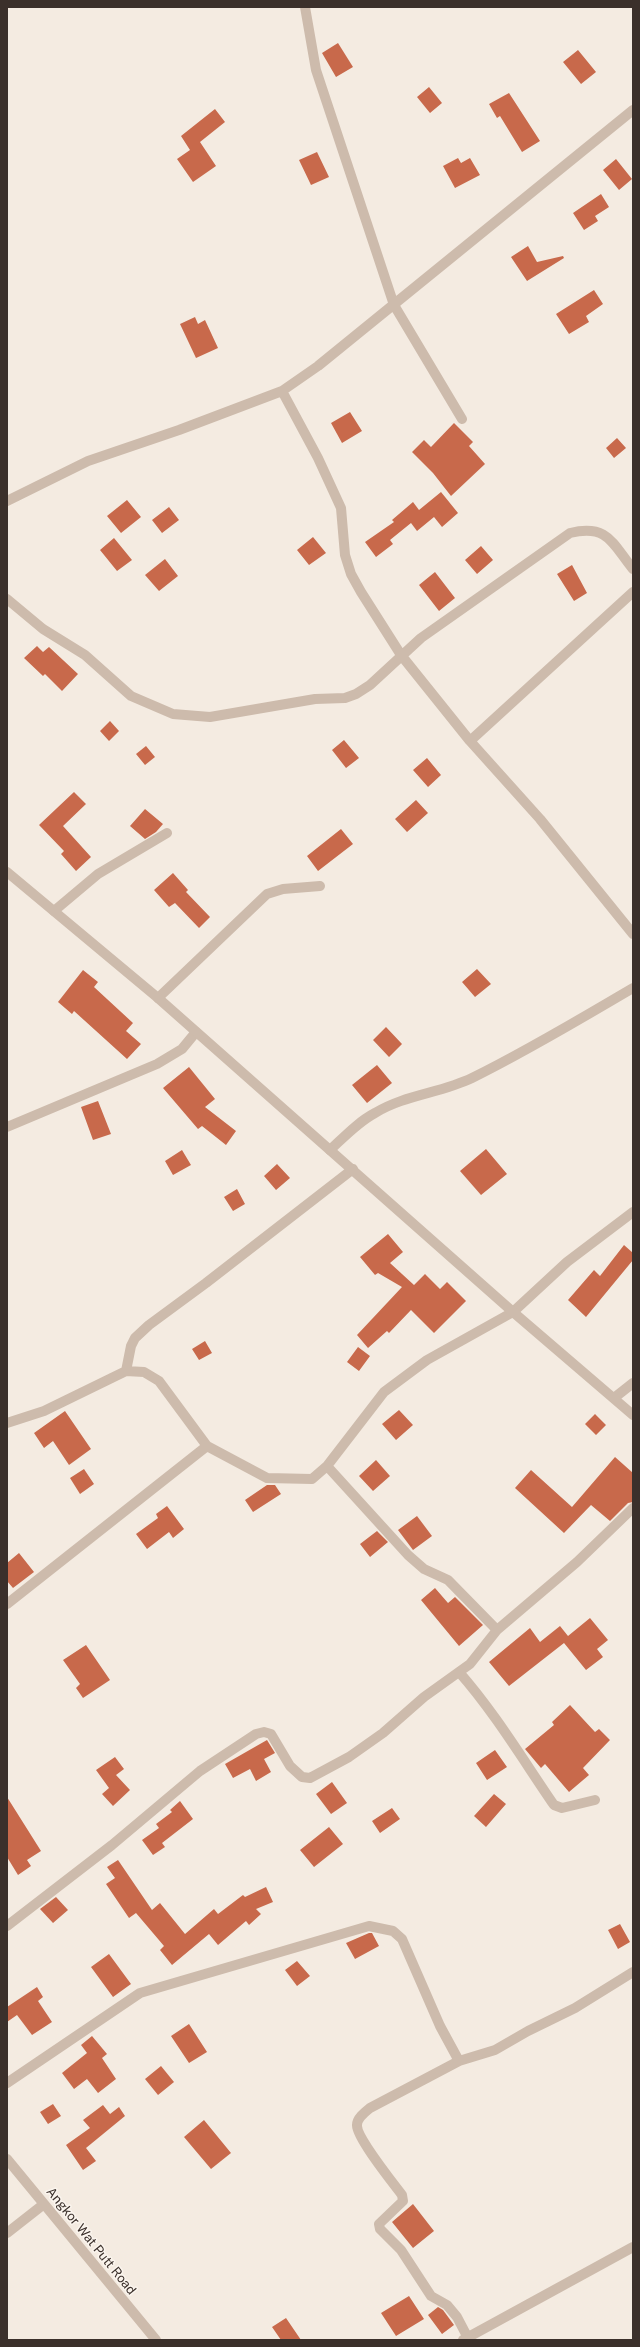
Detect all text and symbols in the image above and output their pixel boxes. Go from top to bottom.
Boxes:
street label: Angkor Wat Putt Road [43,2184,139,2298]

